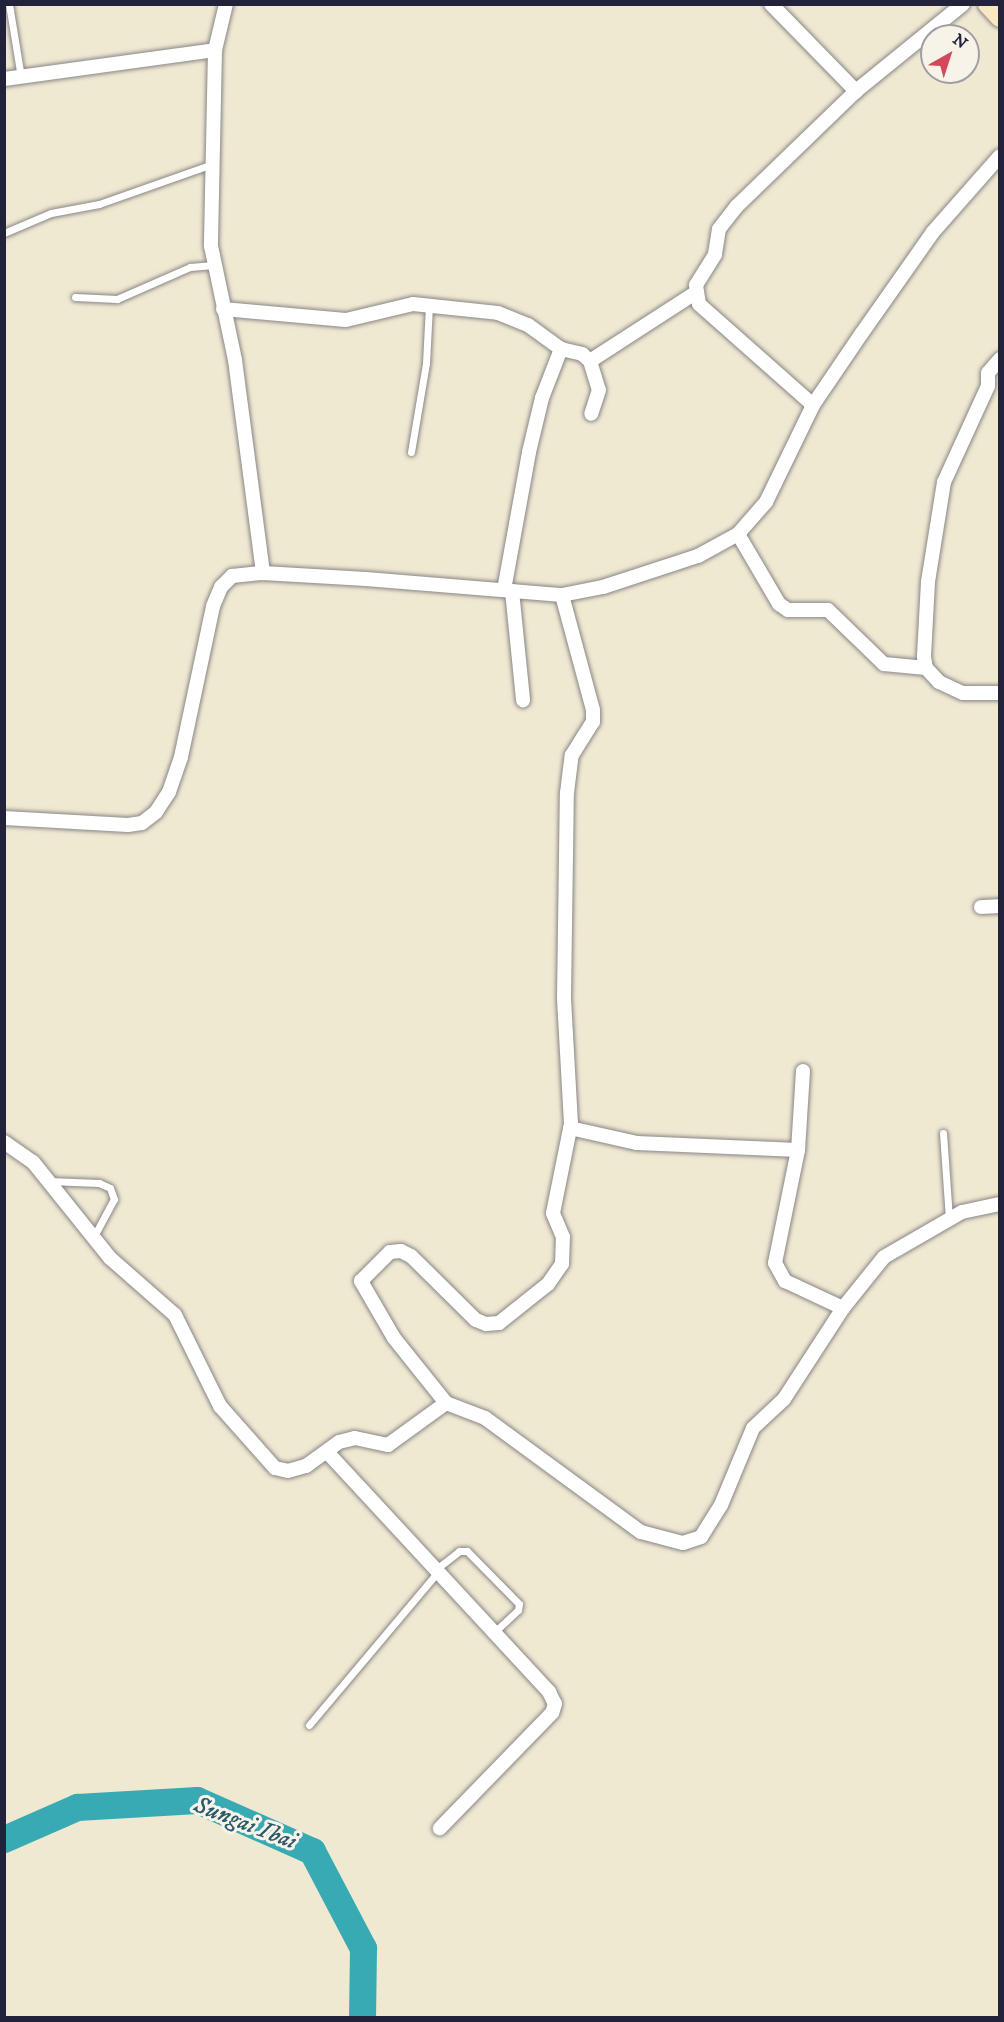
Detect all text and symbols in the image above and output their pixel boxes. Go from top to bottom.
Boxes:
north arrow [920,24,980,84]
text: N [949,30,971,53]
water label: Sungai Ibai [190,1791,300,1857]

